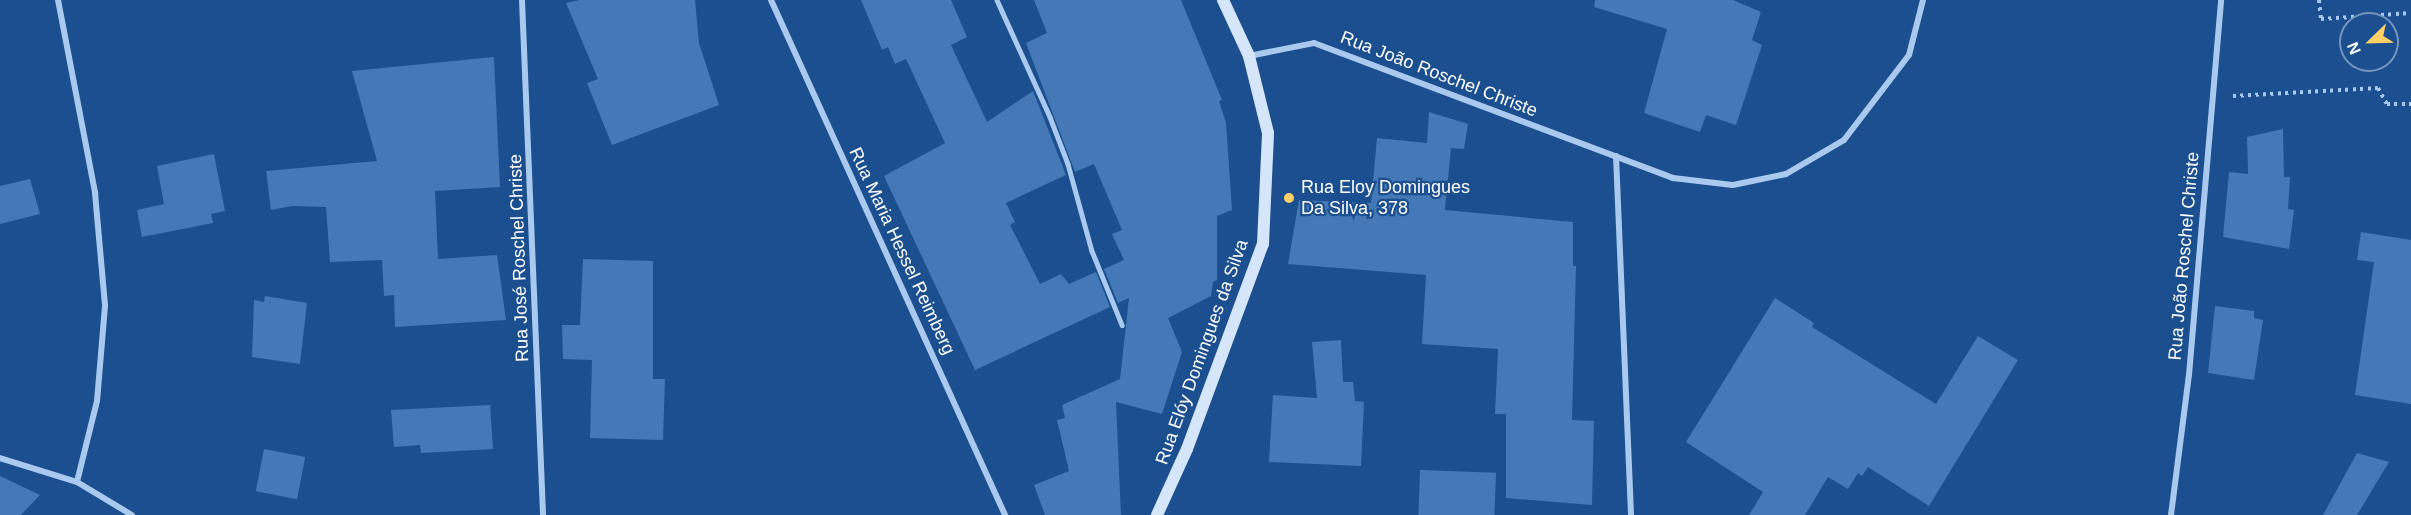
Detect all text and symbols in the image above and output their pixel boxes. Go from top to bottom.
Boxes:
north arrow [2339,12,2399,72]
street label: Rua João Roschel Christe [1338,26,1540,122]
text: N [2344,40,2364,57]
street label: Rua Maria Hessel Reimberg [844,144,960,358]
street label: Rua João Roschel Christe [2164,151,2204,361]
street label: Rua José Roschel Christe [505,154,533,362]
place label: Rua Eloy Domingues Da Silva, 378 [1301,177,1470,219]
marker: Rua Eloy Domingues Da Silva, 378 [1282,191,1296,205]
street label: Rua Elóy Domingues da Silva [1151,236,1253,468]

